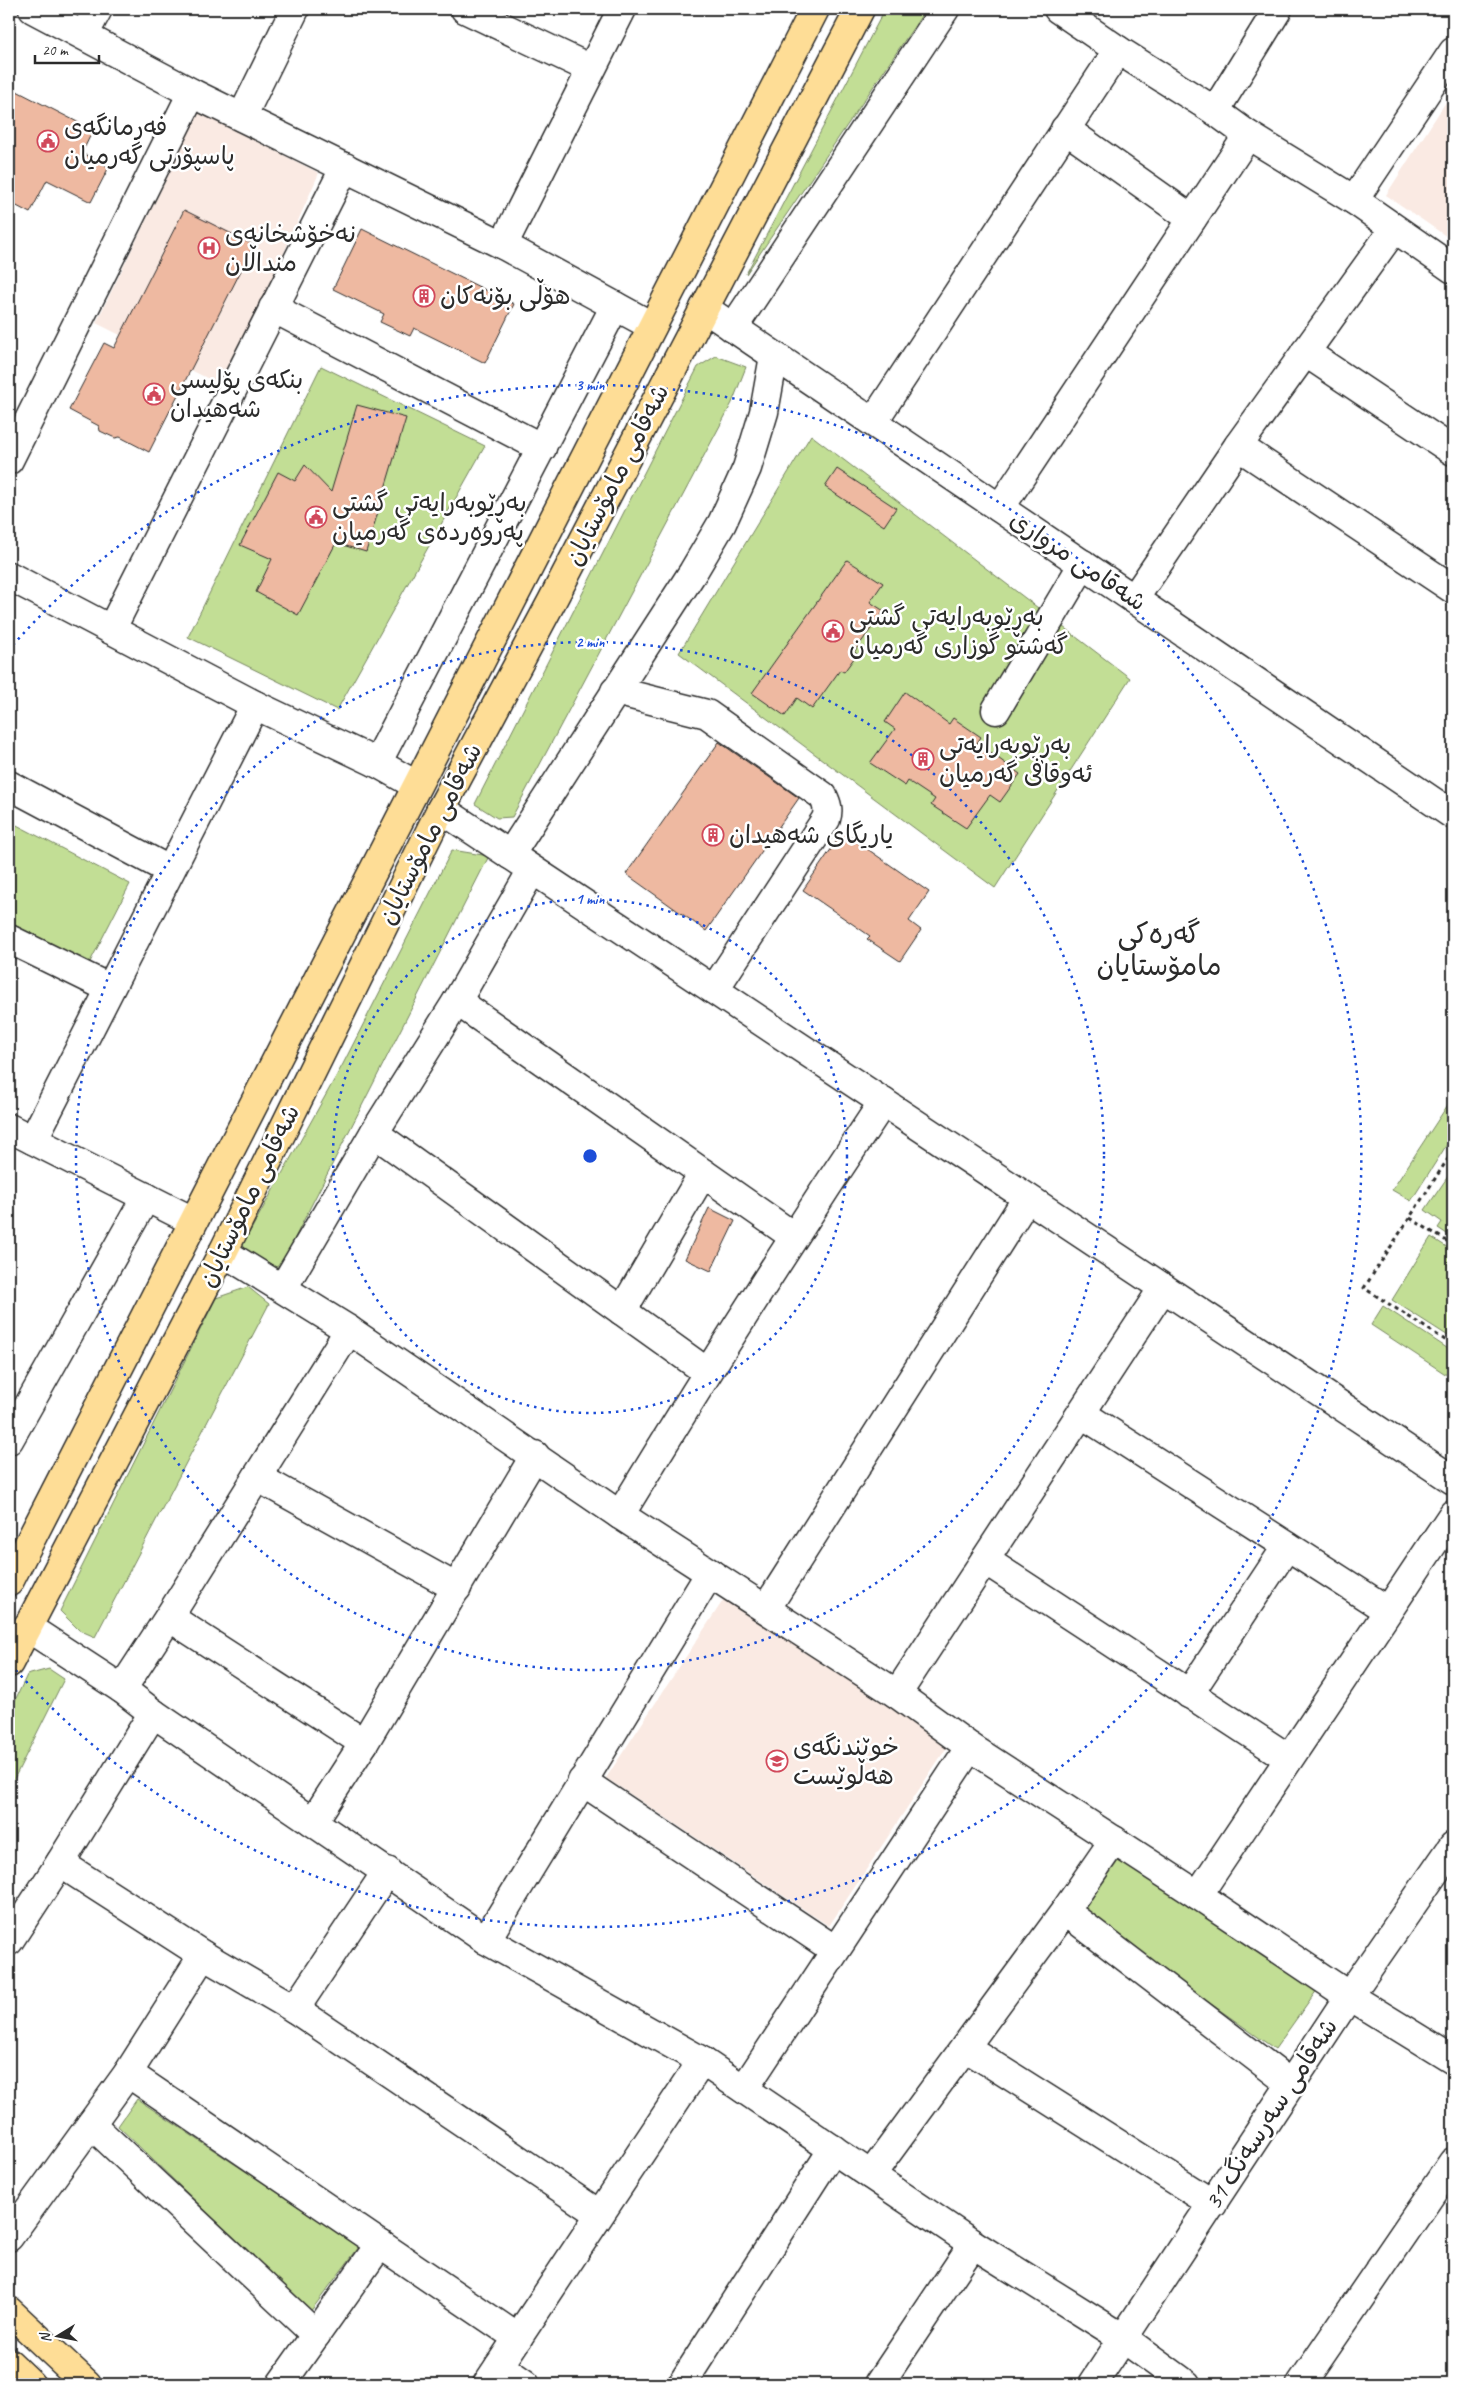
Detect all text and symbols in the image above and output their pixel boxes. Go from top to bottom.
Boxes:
scale bar [35,32,99,64]
text: 20 m [42,41,69,60]
place label: فەرمانگەی پاسپۆرتی گەرمیان [64,111,235,172]
public building icon: فەرمانگەی پاسپۆرتی گەرمیان [36,129,60,153]
place label: نەخۆشخانەی منداڵان [225,218,356,279]
hospital icon: نەخۆشخانەی منداڵان [197,236,221,260]
place label: هۆڵی بۆنەکان [440,278,570,312]
building icon: هۆڵی بۆنەکان [412,284,436,308]
place label: بنکەی پۆلیسی شەهیدان [170,364,303,425]
text: 3 min [576,376,605,395]
street label: شەقامی مامۆستایان [558,379,676,571]
public building icon: بنکەی پۆلیسی شەهیدان [142,382,166,406]
place label: بەڕێوبەرایەتی گشتی پەروەردەی گەرمیان [332,487,527,548]
street label: شەقامی مرواری [1004,504,1152,618]
public building icon: بەڕێوبەرایەتی گشتی پەروەردەی گەرمیان [304,505,328,529]
place label: بەڕێوبەرایەتی گشتی گەشتو گوزاری گەرمیان [849,601,1068,662]
public building icon: بەڕێوبەرایەتی گشتی گەشتو گوزاری گەرمیان [821,619,845,643]
text: 2 min [576,633,605,652]
place label: بەڕێوبەرایەتی ئەوقافی گەرمیان [939,729,1093,790]
street label: شەقامی مامۆستایان [371,738,489,930]
building icon: بەڕێوبەرایەتی ئەوقافی گەرمیان [911,747,935,771]
place label: یاریگای شەهیدان [729,819,894,851]
building icon: یاریگای شەهیدان [701,823,725,847]
text: 1 min [576,890,605,909]
district label: گەرەکی مامۆستایان [1097,916,1221,983]
street label: شەقامی مامۆستایان [191,1099,307,1293]
centre of rings [581,1147,599,1165]
place label: خوێندنگەی هەڵوێست [793,1731,899,1792]
school or university icon: خوێندنگەی هەڵوێست [765,1749,789,1773]
street label: شەقامی سەرسەنگ 31 [1197,2012,1345,2216]
north arrow [32,2310,82,2360]
text: N [36,2330,55,2344]

